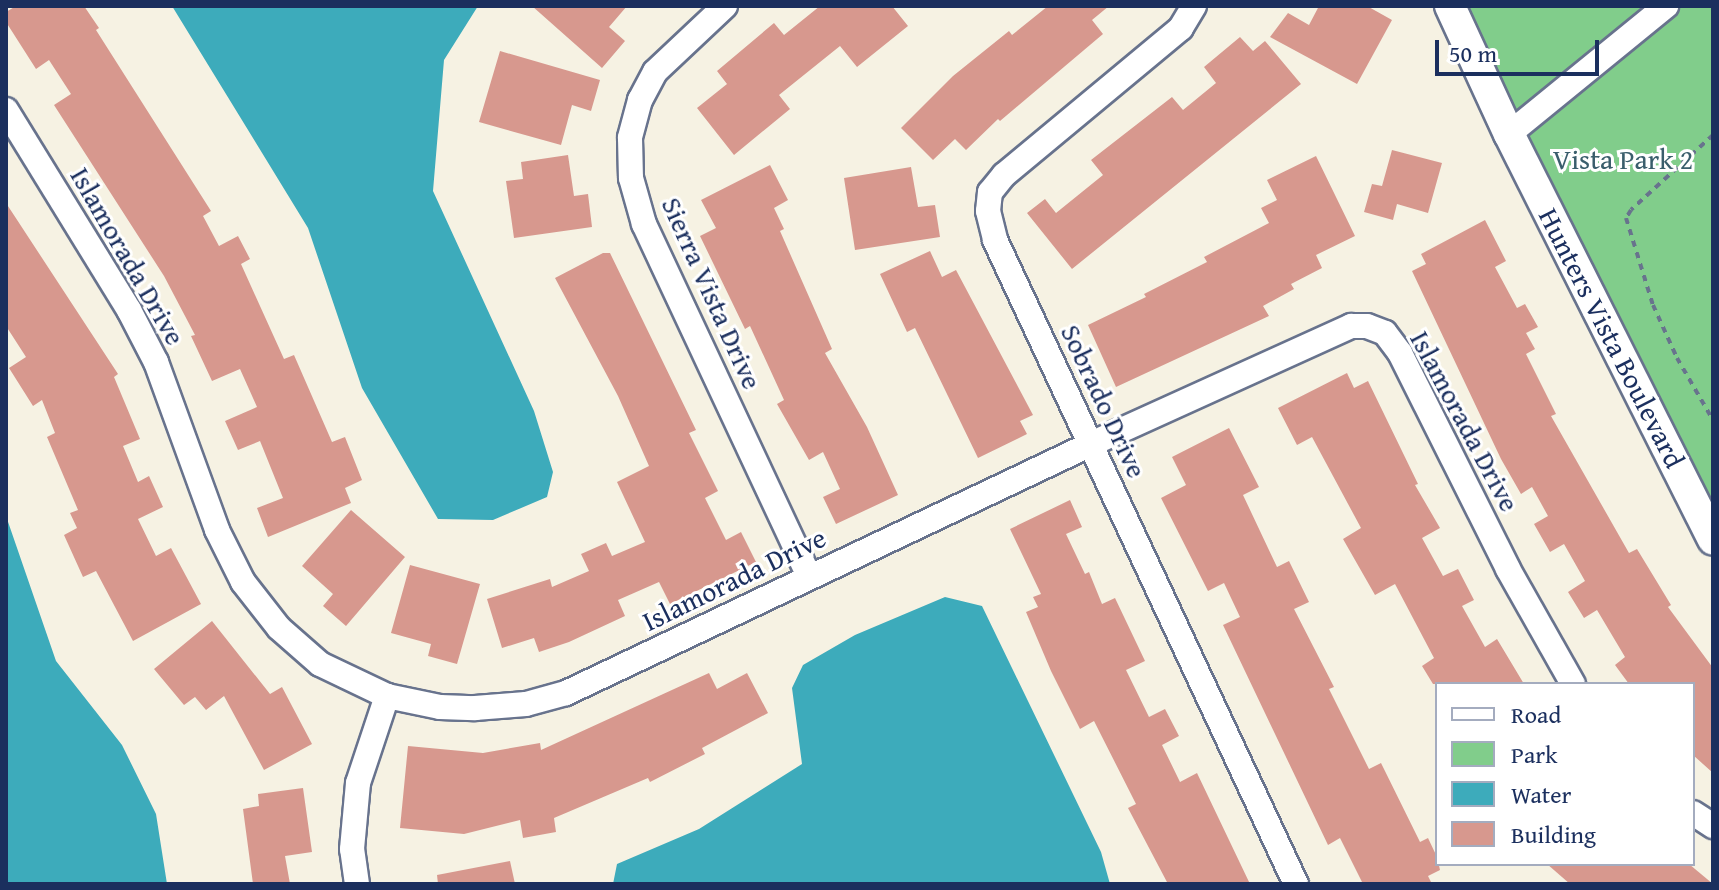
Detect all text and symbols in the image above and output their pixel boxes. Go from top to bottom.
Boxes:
scale bar [1439,24,1603,74]
text: 50 m [1449,36,1497,71]
park label: Vista Park 2 [1553,142,1693,176]
street label: Islamorada Drive [64,161,192,351]
street label: Sierra Vista Drive [655,192,769,394]
street label: Hunters Vista Boulevard [1532,203,1692,473]
street label: Sobrado Drive [1054,319,1154,483]
street label: Islamorada Drive [1403,325,1527,517]
street label: Islamorada Drive [637,520,831,638]
legend [1435,682,1695,866]
text: Road [1511,697,1561,732]
text: Park [1511,737,1557,772]
text: Water [1511,777,1571,812]
text: Building [1511,817,1596,852]

